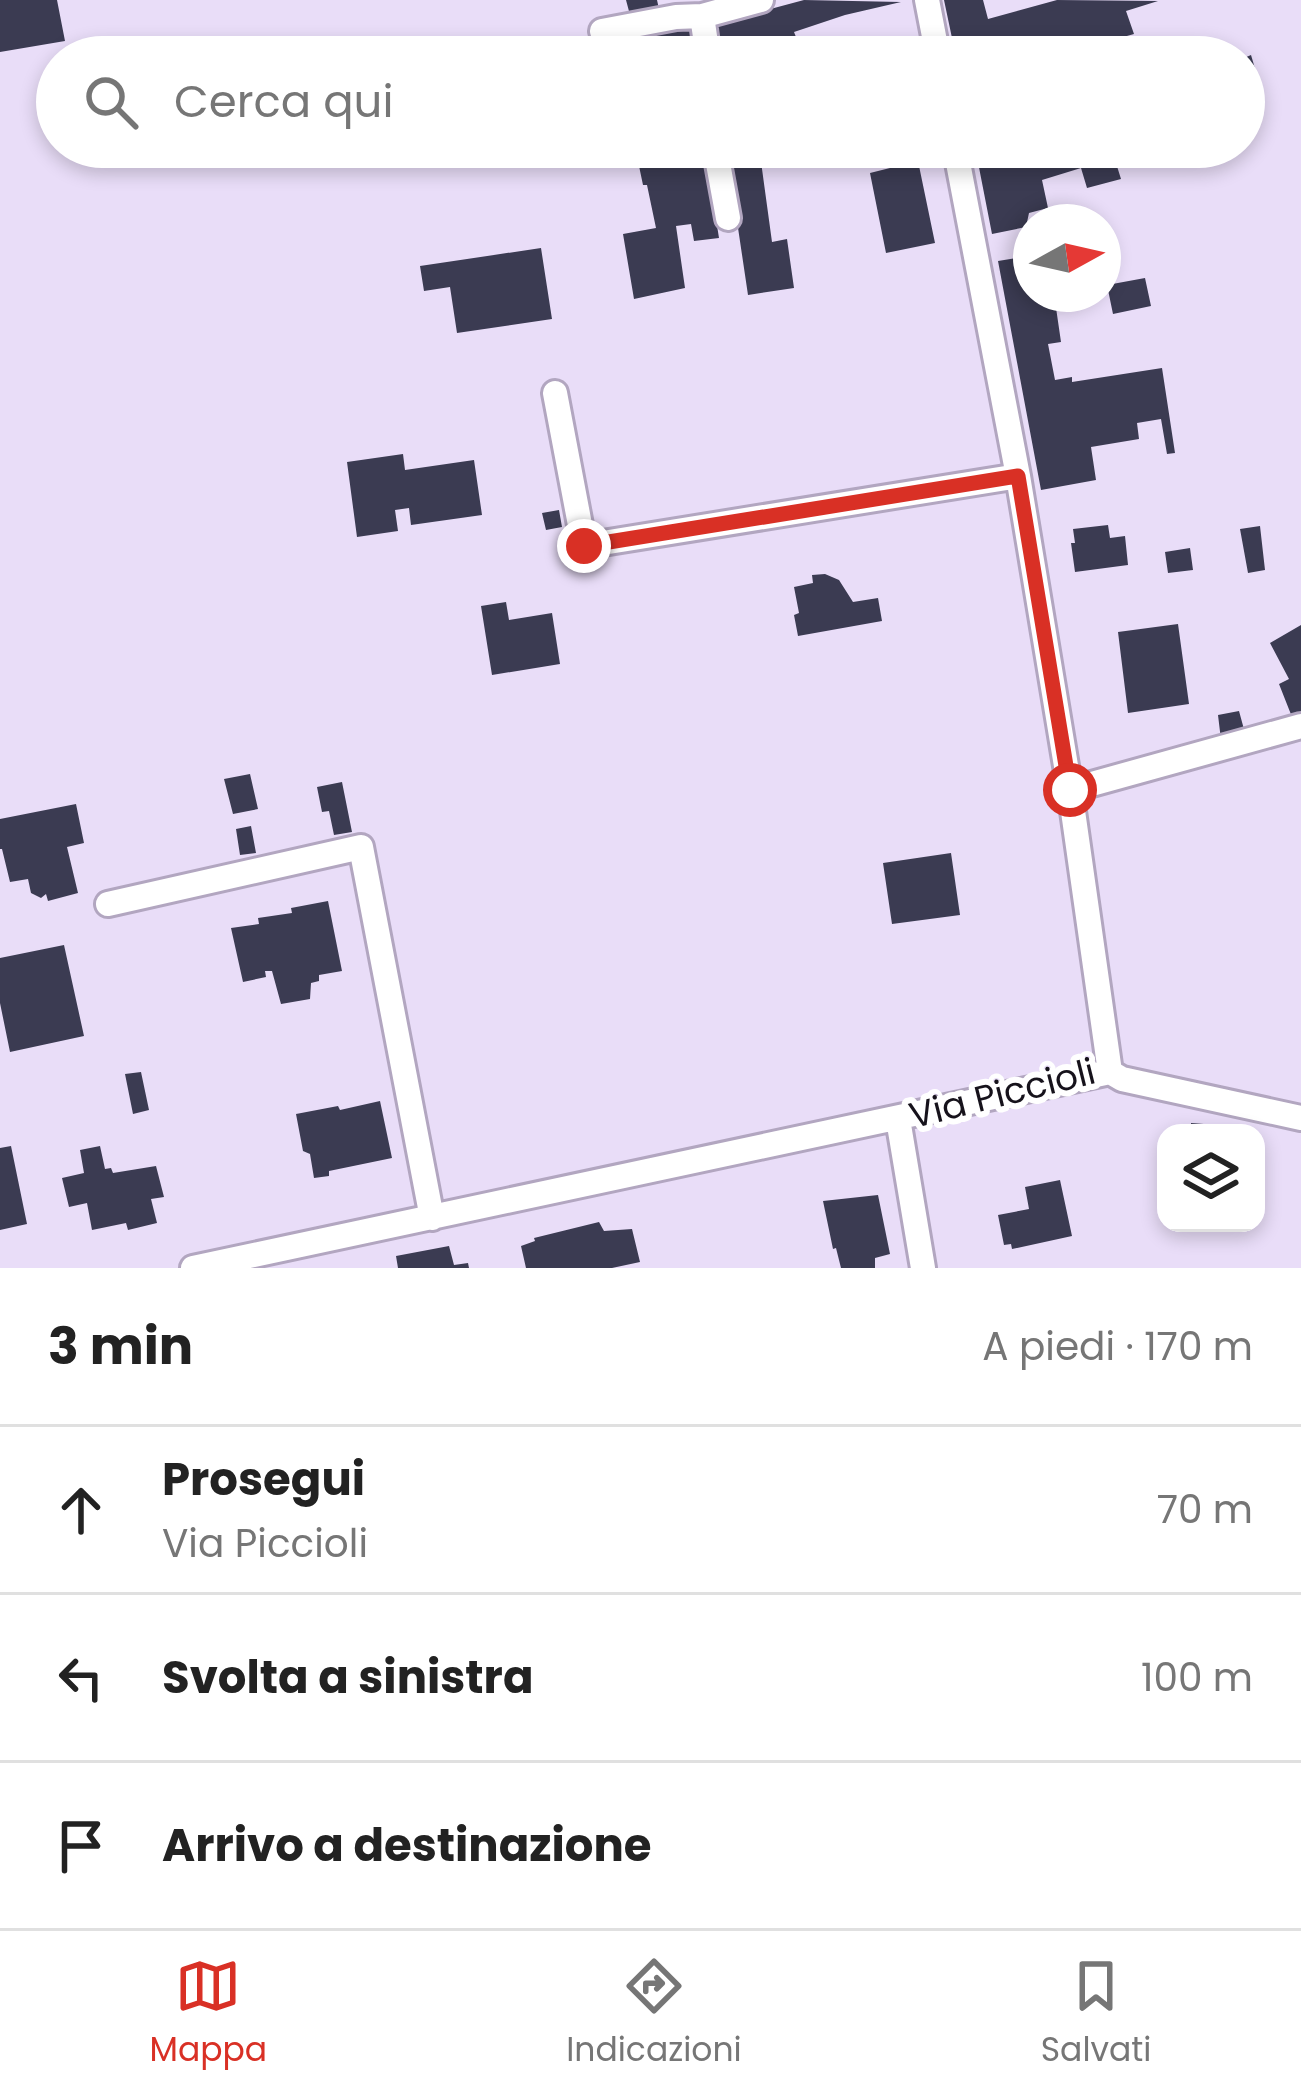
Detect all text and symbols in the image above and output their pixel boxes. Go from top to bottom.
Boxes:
search box [36,36,1265,168]
icon: search [78,69,144,135]
text: Cerca qui [174,70,393,133]
north arrow [1013,204,1121,312]
route end [557,519,611,573]
route start [1043,763,1097,817]
street label: Via Piccioli [904,1046,1101,1141]
map controls [1157,1124,1265,1232]
button: layers [1157,1124,1265,1232]
text: 3 min [48,1310,193,1382]
text: A piedi · 170 m [982,1319,1253,1374]
text: Prosegui [162,1448,365,1511]
icon: ahead [48,1477,114,1543]
text: 70 m [1157,1482,1253,1537]
text: Via Piccioli [162,1516,368,1571]
icon: left [48,1645,114,1711]
text: Svolta a sinistra [162,1646,533,1709]
text: 100 m [1141,1650,1253,1705]
icon: arrive [48,1813,114,1879]
text: Arrivo a destinazione [162,1814,652,1877]
tab: Mappa [150,1953,267,2075]
tab: Indicazioni [566,1953,742,2075]
tab: Salvati [1041,1953,1151,2075]

